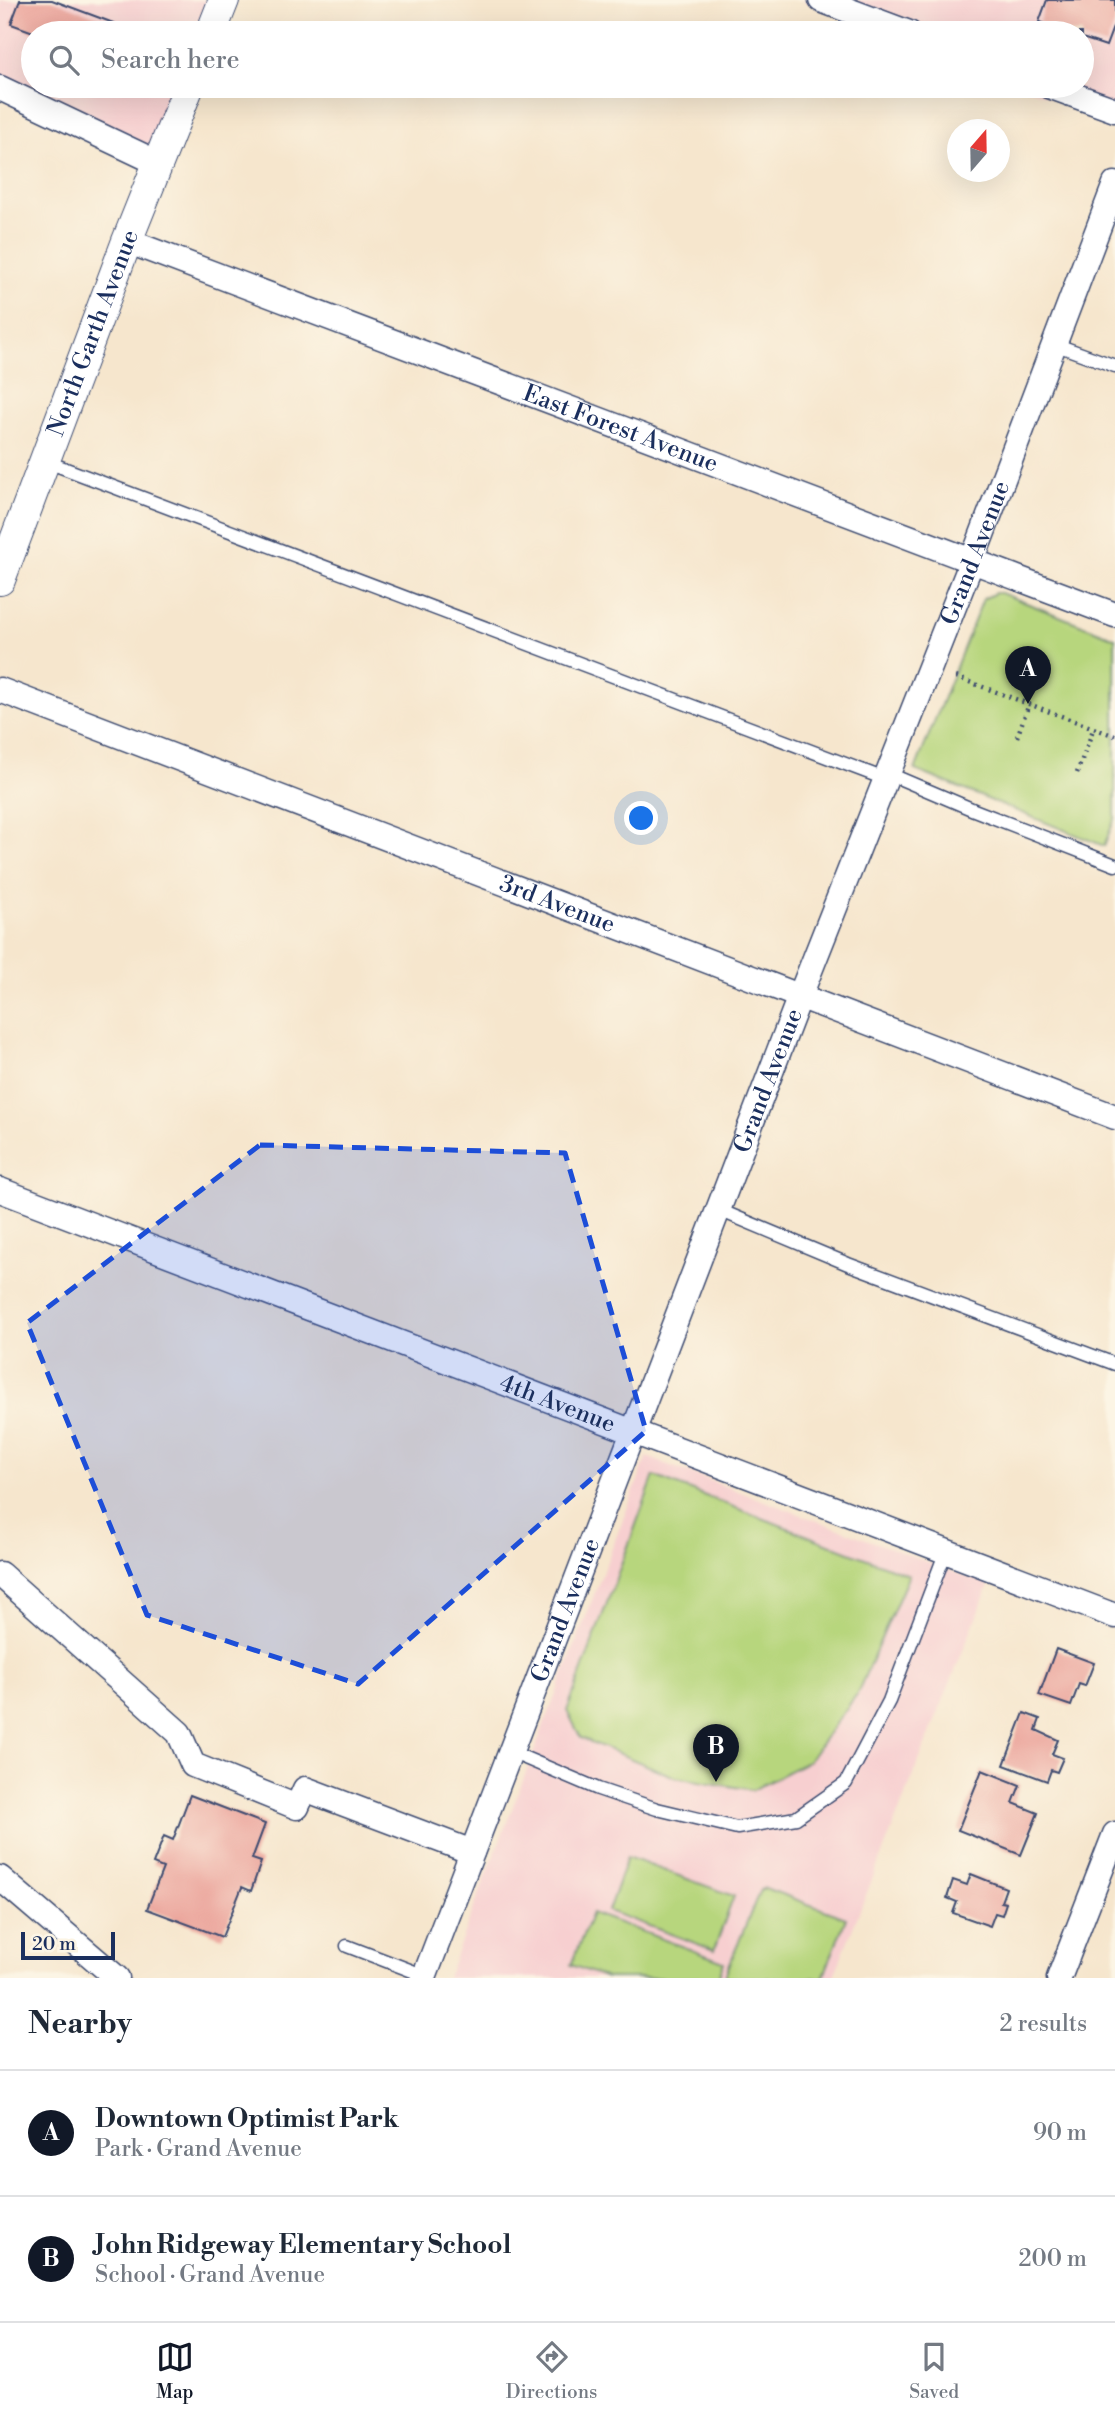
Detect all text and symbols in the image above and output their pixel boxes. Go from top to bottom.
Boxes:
search box [21,21,1094,98]
icon: search [45,41,83,79]
text: Search here [101,44,240,76]
north arrow [947,119,1010,182]
street label: North Garth Avenue [41,225,146,441]
street label: East Forest Avenue [519,378,722,479]
street label: Grand Avenue [934,477,1017,630]
pin: A [1005,646,1051,704]
your location [624,801,658,835]
street label: 3rd Avenue [495,869,619,940]
street label: Grand Avenue [727,1004,810,1157]
street label: 4th Avenue [495,1368,619,1440]
street label: Grand Avenue [525,1534,607,1687]
pin: B [693,1724,739,1782]
scale bar [21,1929,116,1961]
text: 20 m [32,1932,76,1956]
text: Nearby [28,2005,132,2043]
text: 2 results [1000,2010,1087,2038]
text: Downtown Optimist Park [95,2103,399,2135]
text: A [43,2119,59,2147]
text: 90 m [1033,2119,1087,2147]
text: Park · Grand Avenue [95,2135,302,2163]
text: John Ridgeway Elementary School [95,2229,511,2261]
text: B [42,2245,60,2273]
text: 200 m [1019,2245,1087,2273]
text: School · Grand Avenue [95,2261,325,2289]
tab: Map [156,2338,194,2404]
tab: Directions [506,2338,597,2404]
tab: Saved [909,2338,959,2404]

